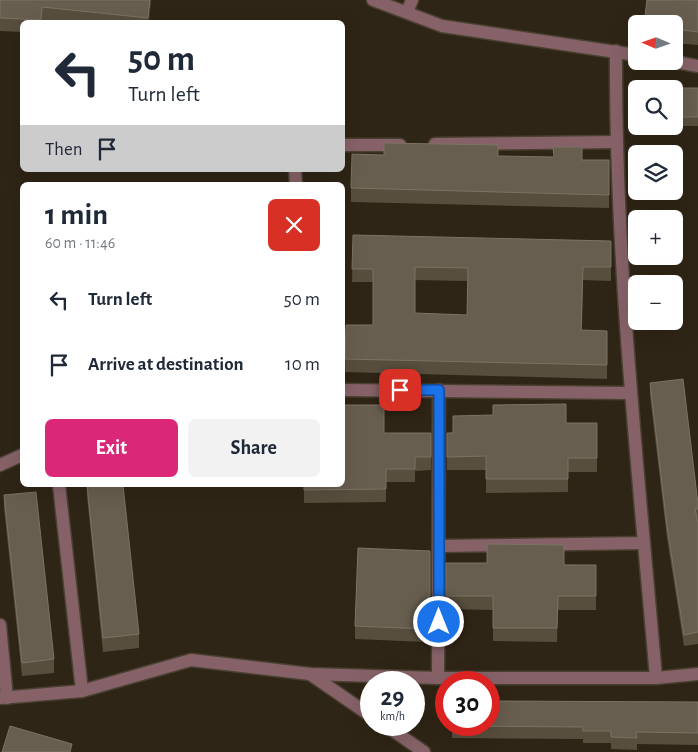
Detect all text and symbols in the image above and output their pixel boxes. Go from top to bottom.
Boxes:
north arrow [628,15,682,70]
map controls [628,15,683,330]
icon: left [45,40,110,105]
text: 50 m [128,42,195,77]
button: search [628,80,683,135]
text: Turn left [128,83,200,105]
icon: arrive [93,135,121,163]
text: Then [45,140,83,159]
button: layers [628,145,683,200]
button: close [268,199,320,251]
text: 1 min [45,200,108,230]
button: + [628,210,683,265]
text: 60 m · 11:46 [45,235,115,251]
button: − [628,275,683,330]
icon: left [45,286,73,314]
text: Turn left [88,290,152,309]
text: 50 m [284,290,320,309]
icon: arrive [45,351,73,379]
text: Arrive at destination [88,355,244,374]
text: 10 m [285,355,320,374]
pin [379,369,421,411]
icon: arrive [386,376,414,404]
button: Exit [45,419,178,477]
button: Share [188,419,320,477]
position arrow [412,595,464,647]
speed limit sign: 30 [435,671,500,736]
text: 29 [381,685,404,710]
text: km/h [380,710,405,722]

